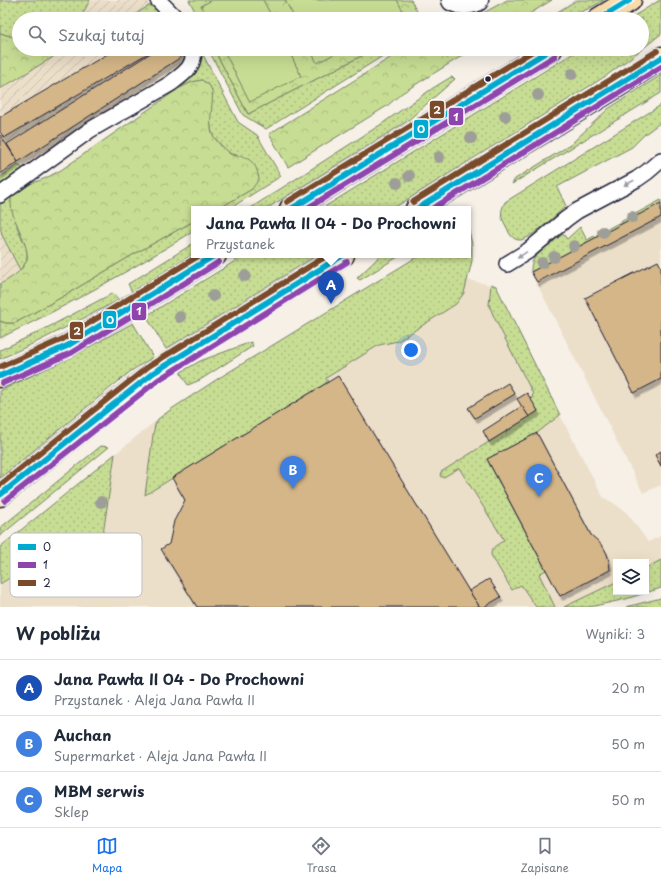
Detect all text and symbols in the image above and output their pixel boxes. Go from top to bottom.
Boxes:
search box [12,12,649,56]
icon: search [26,23,48,45]
text: Szukaj tutaj [58,23,145,46]
unlabelled marker [483,74,493,84]
line badge: 2 [429,100,445,119]
text: 2 [433,101,441,118]
line badge: 1 [448,107,464,126]
text: 1 [453,108,459,125]
line badge: 0 [413,119,429,139]
text: 0 [417,120,425,137]
one-way arrow [624,180,635,186]
popup [191,206,471,258]
text: Jana Pawła II 04 - Do Prochowni [206,211,456,234]
text: Przystanek [206,234,275,253]
one-way arrow [517,251,527,259]
pin: A [318,271,344,304]
line badge: 1 [131,302,147,321]
text: 1 [136,302,142,319]
line badge: 0 [102,310,117,329]
text: 0 [106,311,114,328]
line badge: 2 [69,321,84,340]
text: 2 [73,322,81,339]
your location [401,340,421,360]
pin: B [280,456,306,489]
pin: C [526,464,552,497]
legend [10,533,142,597]
text: 0 [43,538,51,555]
text: 1 [43,556,48,573]
map controls [613,559,649,595]
button: layers [613,559,649,595]
text: 2 [43,574,51,591]
text: W pobliżu [16,620,101,646]
text: Wyniki: 3 [585,624,645,643]
text: Jana Pawła II 04 - Do Prochowni [54,667,304,690]
text: A [24,678,34,697]
text: 20 m [611,678,645,697]
text: Przystanek · Aleja Jana Pawła II [54,690,255,709]
text: Auchan [54,723,111,746]
text: B [25,734,33,753]
text: 50 m [611,734,645,753]
text: Supermarket · Aleja Jana Pawła II [54,746,267,765]
text: MBM serwis [54,779,144,802]
text: C [24,790,34,809]
text: 50 m [611,790,645,809]
text: Sklep [54,802,89,821]
tab: Mapa [92,835,122,876]
tab: Trasa [306,835,336,876]
tab: Zapisane [520,835,569,876]

